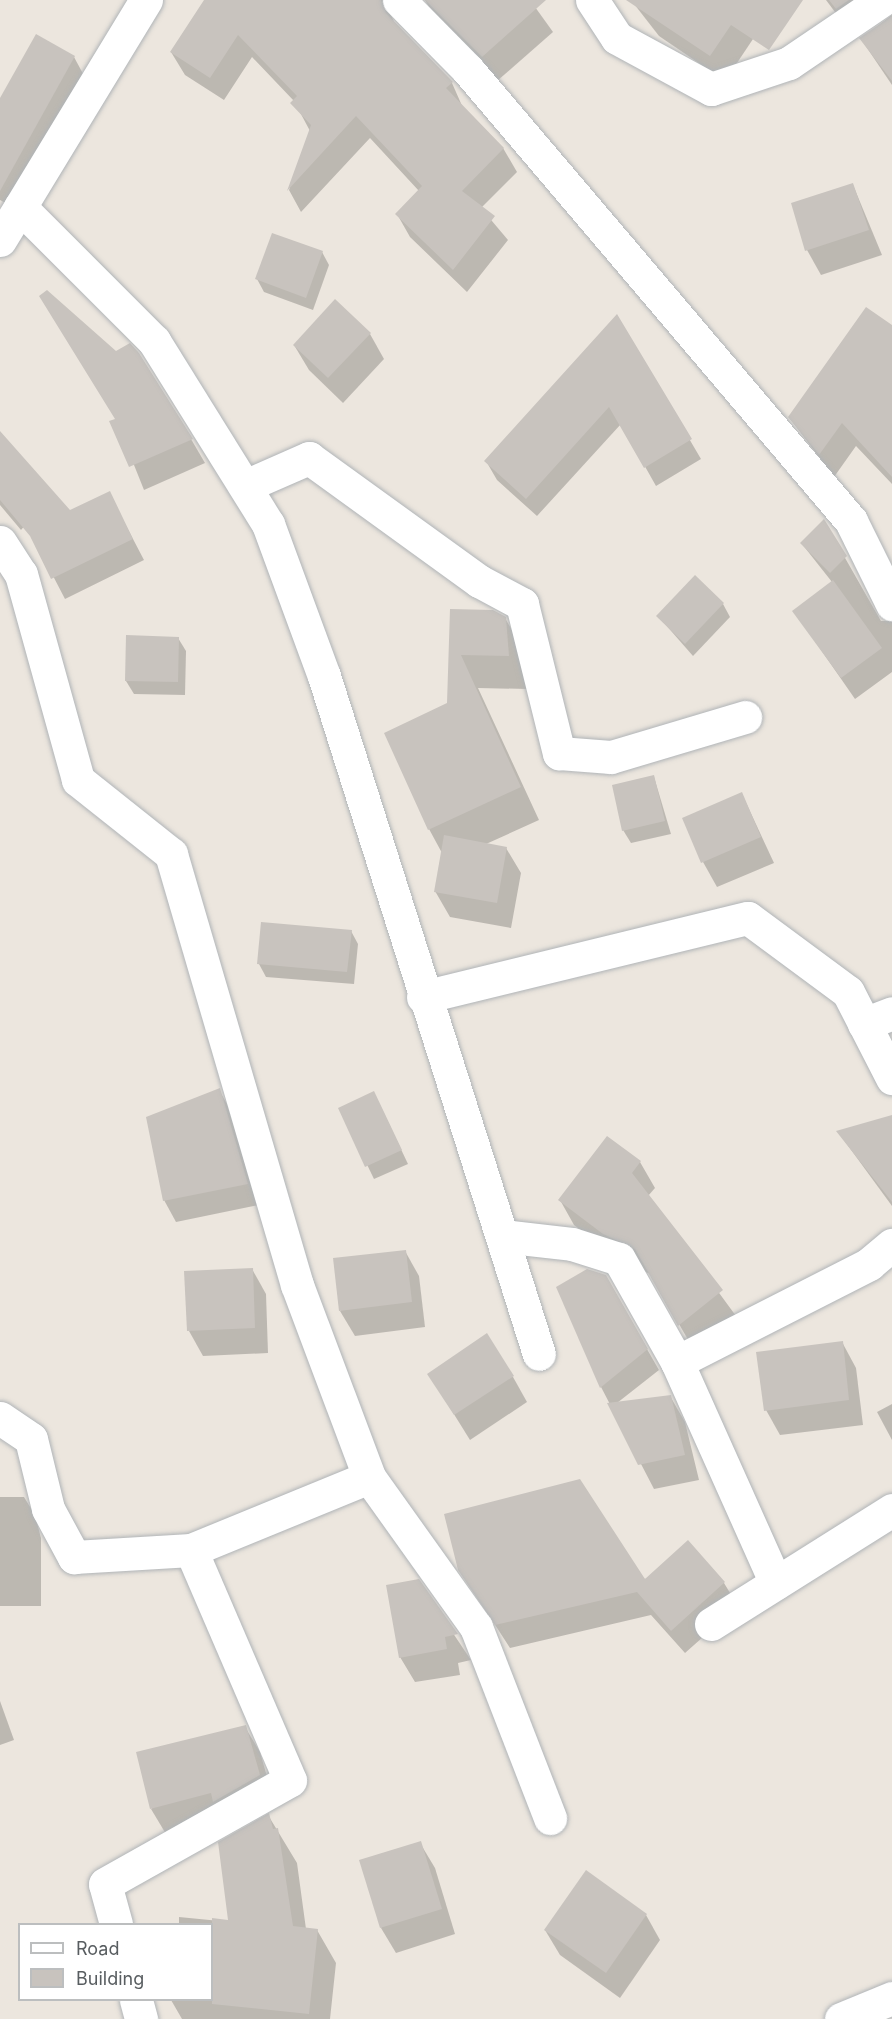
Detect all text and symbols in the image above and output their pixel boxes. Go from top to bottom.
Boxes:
legend [18,1923,213,2001]
text: Road [76,1938,119,1959]
text: Building [76,1968,144,1989]

